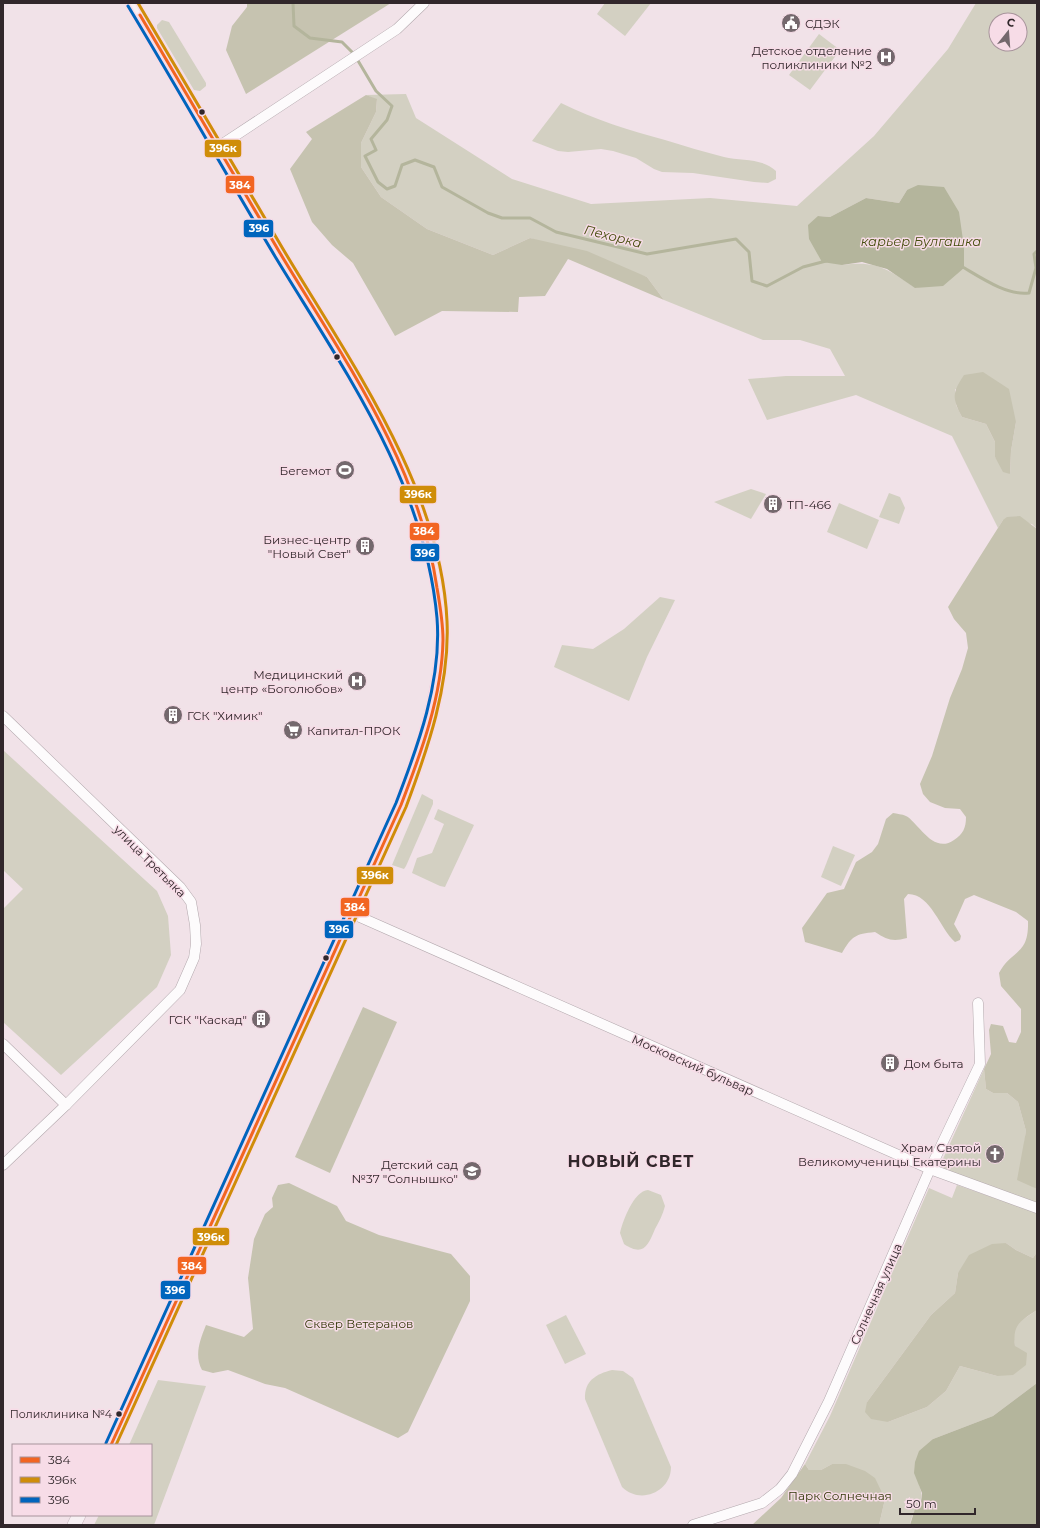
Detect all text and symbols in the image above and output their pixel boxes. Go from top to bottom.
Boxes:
public building icon: СДЭК [780,12,802,34]
north arrow [988,12,1028,52]
text: С [1005,15,1017,30]
place label: СДЭК [805,16,840,31]
place label: Детское отделение поликлиники №2 [752,43,872,72]
hospital icon: Детское отделение поликлиники №2 [875,46,897,68]
unlabelled marker [197,107,207,117]
line badge: 396к [204,139,242,158]
text: 396к [208,141,238,155]
line badge: 384 [225,175,255,194]
text: 384 [228,178,251,192]
line badge: 396 [243,219,274,238]
text: 396 [248,221,269,235]
water label: Пехорка [583,221,644,251]
water label: карьер Булгашка [861,233,981,249]
unlabelled marker [332,352,342,362]
sports icon: Бегемот [334,459,356,481]
place label: Бегемот [279,463,331,478]
line badge: 396к [399,485,437,504]
text: 396к [403,487,433,501]
building icon: ТП-466 [762,493,784,515]
place label: ТП-466 [787,497,831,512]
line badge: 384 [409,522,440,541]
text: 384 [412,524,435,538]
place label: Бизнес-центр "Новый Свет" [263,532,351,561]
building icon: Бизнес-центр "Новый Свет" [354,535,376,557]
line badge: 396 [410,543,440,562]
text: 396 [414,546,435,560]
place label: Медицинский центр «Боголюбов» [221,667,343,696]
hospital icon: Медицинский центр «Боголюбов» [346,670,368,692]
building icon: ГСК "Химик" [162,704,184,726]
place label: ГСК "Химик" [187,708,262,723]
supermarket icon: Капитал-ПРОК [282,719,304,741]
place label: Капитал-ПРОК [307,723,401,738]
street label: улица Третьяка [110,821,189,900]
line badge: 396к [356,866,394,885]
text: 396к [360,868,390,882]
line badge: 384 [340,897,370,917]
text: 384 [343,900,366,914]
line badge: 396 [324,920,354,939]
text: 396 [328,922,349,936]
unlabelled marker [321,953,331,963]
building icon: ГСК "Каскад" [250,1008,272,1030]
place label: ГСК "Каскад" [169,1012,247,1027]
street label: Московский бульвар [630,1031,756,1099]
building icon: Дом быта [879,1052,901,1074]
place label: Дом быта [904,1056,964,1071]
place label: Храм Святой Великомученицы Екатерины [798,1140,981,1169]
church icon: Храм Святой Великомученицы Екатерины [984,1143,1006,1165]
district label: НОВЫЙ СВЕТ [567,1151,695,1171]
place label: Детский сад №37 "Солнышко" [352,1157,458,1186]
school or university icon: Детский сад №37 "Солнышко" [461,1160,483,1182]
line badge: 396к [192,1227,230,1246]
text: 396к [196,1230,226,1244]
street label: Солнечная улица [847,1241,905,1347]
line badge: 384 [177,1256,207,1275]
text: 384 [180,1259,203,1273]
line badge: 396 [160,1280,191,1300]
text: 396 [164,1283,185,1297]
park label: Сквер Ветеранов [305,1316,413,1331]
place label: Поликлиника №4 [10,1407,113,1421]
marker: Поликлиника №4 [114,1409,124,1419]
legend [12,1444,152,1516]
text: 384 [48,1452,70,1467]
text: 396к [48,1472,76,1487]
park label: Парк Солнечная [788,1488,892,1503]
scale bar [900,1490,975,1516]
text: 396 [48,1492,69,1507]
text: 50 m [906,1496,937,1511]

